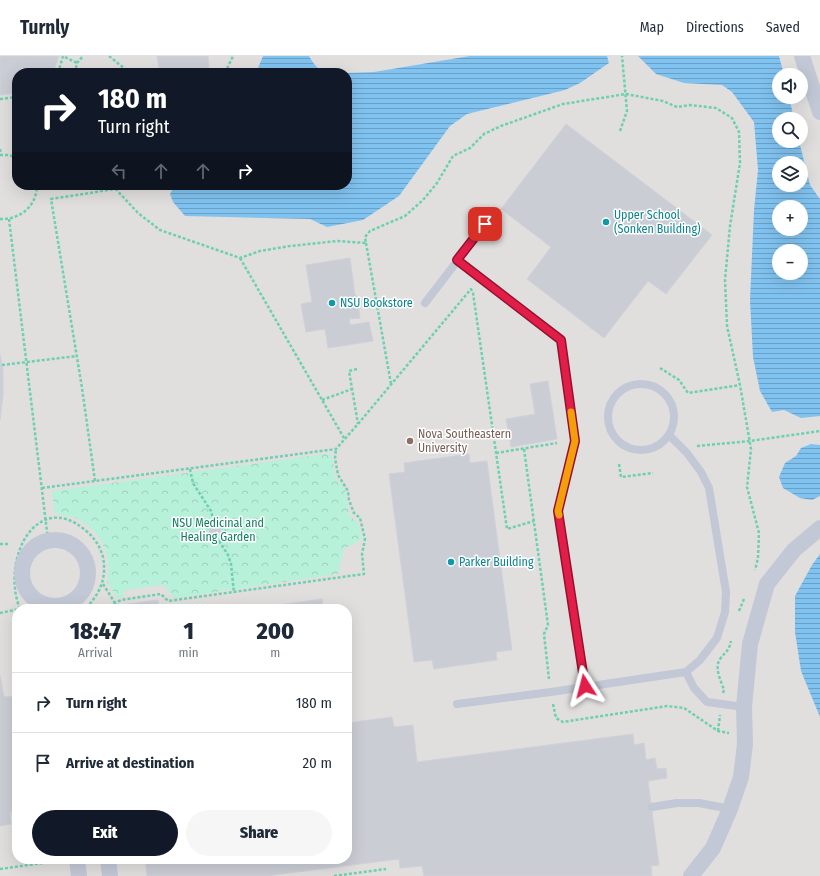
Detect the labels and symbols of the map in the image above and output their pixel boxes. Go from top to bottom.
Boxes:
pin [468,207,502,241]
place label: Upper School (Sonken Building) [614,208,701,236]
marker: Upper School (Sonken Building) [601,217,611,227]
place label: NSU Bookstore [340,296,413,310]
marker: NSU Bookstore [327,298,337,308]
place label: Nova Southeastern University [418,427,511,455]
marker: Nova Southeastern University [405,436,415,446]
park label: NSU Medicinal and Healing Garden [172,516,264,544]
place label: Parker Building [459,555,534,569]
marker: Parker Building [446,557,456,567]
position arrow [564,665,606,707]

